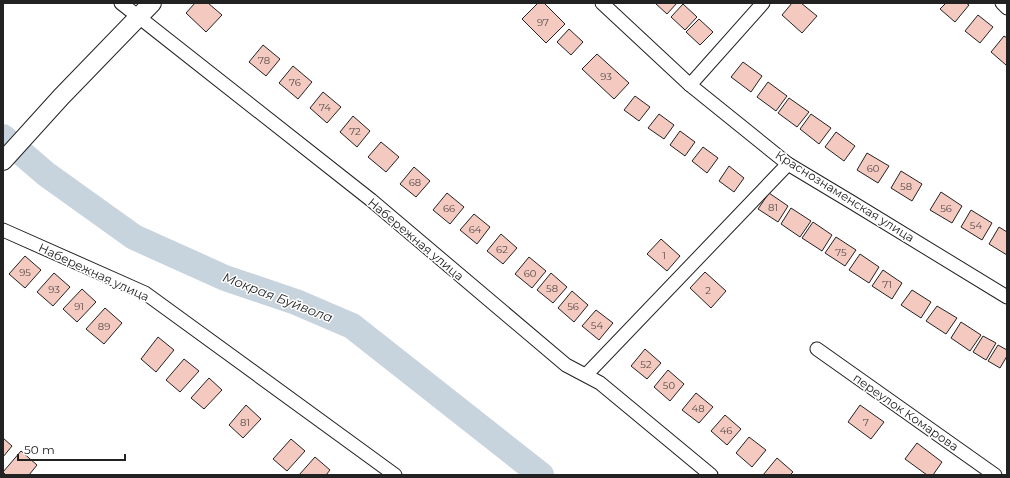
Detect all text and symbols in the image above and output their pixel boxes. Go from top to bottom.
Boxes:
house number: 97 [537,16,549,29]
house number: 78 [258,54,270,67]
house number: 93 [600,70,612,83]
house number: 76 [289,76,301,89]
house number: 74 [319,101,331,114]
house number: 72 [349,125,361,138]
street label: Краснознаменская улица [773,147,917,245]
house number: 60 [867,162,880,175]
house number: 68 [409,176,421,189]
house number: 58 [900,180,912,193]
street label: Набережная улица [365,195,467,283]
house number: 81 [768,201,778,214]
house number: 66 [443,202,455,215]
house number: 56 [940,202,952,215]
house number: 54 [970,219,983,232]
house number: 64 [469,223,482,236]
street label: Набережная улица [36,240,152,304]
house number: 62 [496,243,508,256]
house number: 75 [835,246,847,259]
house number: 1 [662,249,666,262]
house number: 95 [19,266,31,279]
house number: 60 [524,267,537,280]
water label: Мокрая Буйвола [221,269,335,325]
house number: 71 [882,278,892,291]
house number: 58 [546,282,558,295]
house number: 93 [48,283,60,296]
house number: 2 [705,284,711,297]
house number: 91 [74,300,84,313]
house number: 56 [567,300,579,313]
house number: 54 [591,319,604,332]
house number: 89 [98,320,110,333]
house number: 52 [640,358,652,371]
street label: переулок Комарова [850,370,962,454]
house number: 50 [663,379,676,392]
house number: 48 [691,402,705,415]
house number: 81 [240,416,250,429]
house number: 7 [863,416,869,429]
house number: 46 [720,424,732,437]
scale bar [18,436,125,462]
text: 50 m [24,442,55,457]

